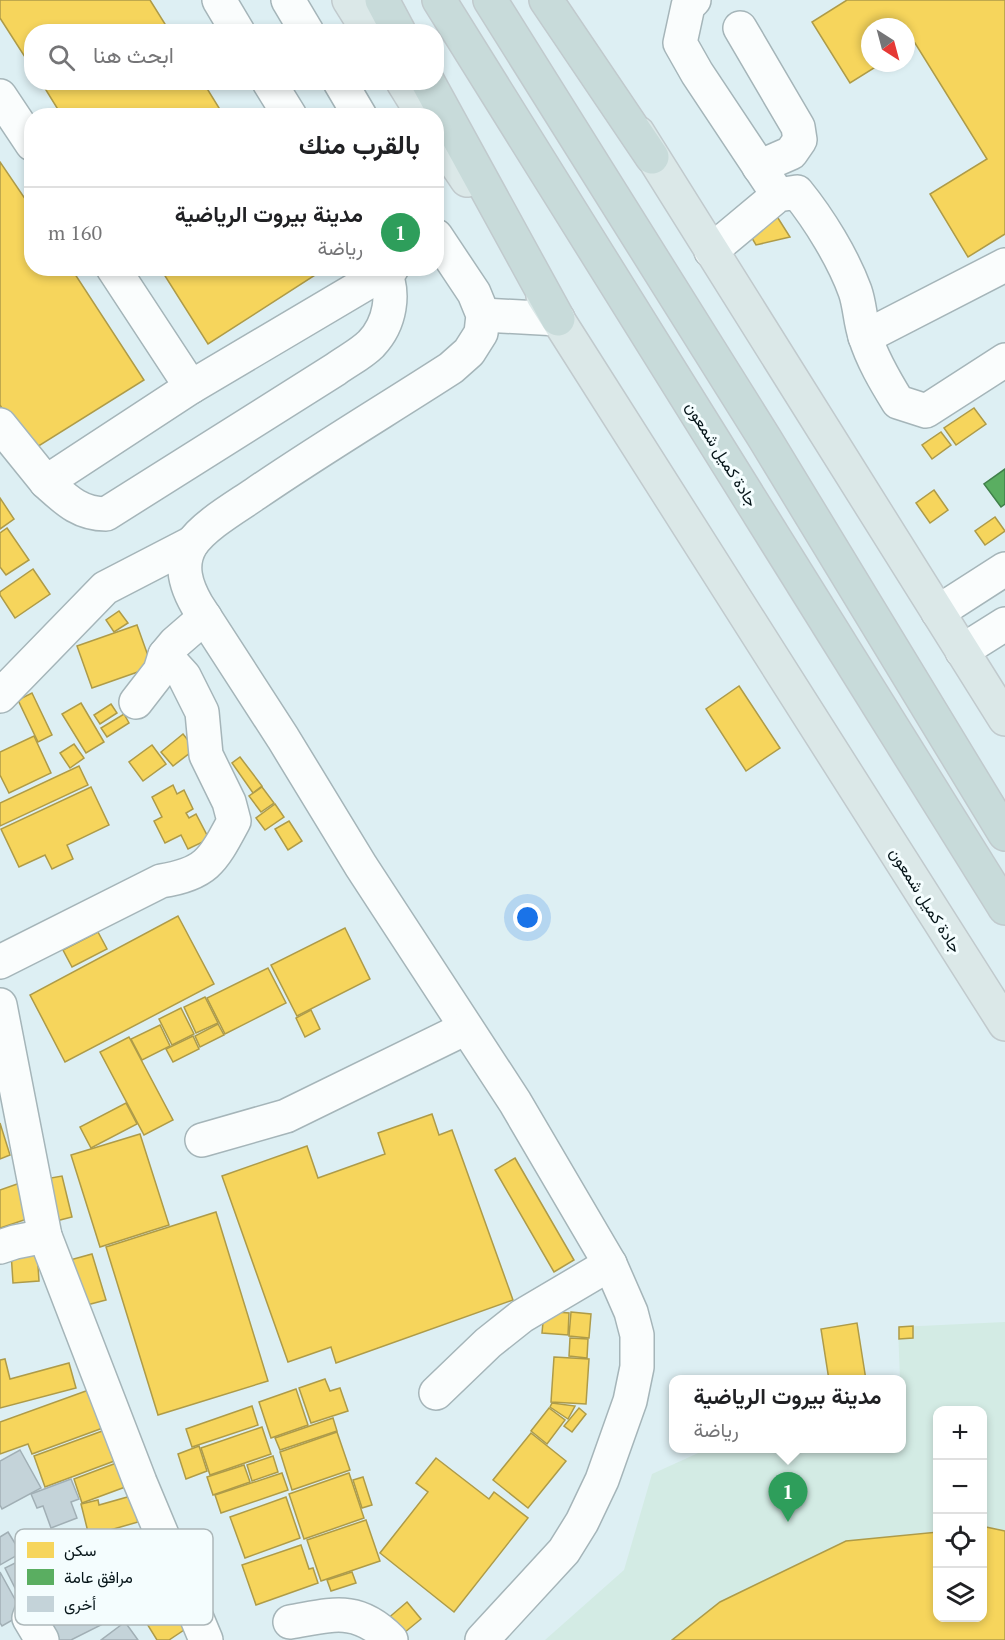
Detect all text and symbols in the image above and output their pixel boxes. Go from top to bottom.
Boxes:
north arrow [861,18,915,72]
search box [24,24,444,90]
text: ابحث هنا [93,40,174,69]
icon: search [45,41,78,74]
text: بالقرب منك [299,127,420,161]
text: مدينة بيروت الرياضية [175,199,363,228]
text: 160 m [48,219,102,246]
text: 1 [395,219,406,246]
text: رياضة [318,234,363,261]
street label: جادة كميل شمعون [681,397,763,511]
street label: جادة كميل شمعون [885,843,967,957]
your location [513,903,542,932]
popup [669,1375,906,1453]
text: مدينة بيروت الرياضية [693,1381,882,1410]
map controls [933,1406,987,1622]
button: + [933,1406,987,1460]
text: رياضة [693,1416,739,1443]
button: − [933,1460,987,1514]
pin: 1 [768,1472,808,1522]
button: locate [933,1514,987,1568]
legend [15,1529,213,1625]
text: سكن [64,1539,96,1561]
text: مرافق عامة [64,1566,133,1588]
button: layers [933,1568,987,1622]
text: أخرى [64,1593,96,1615]

